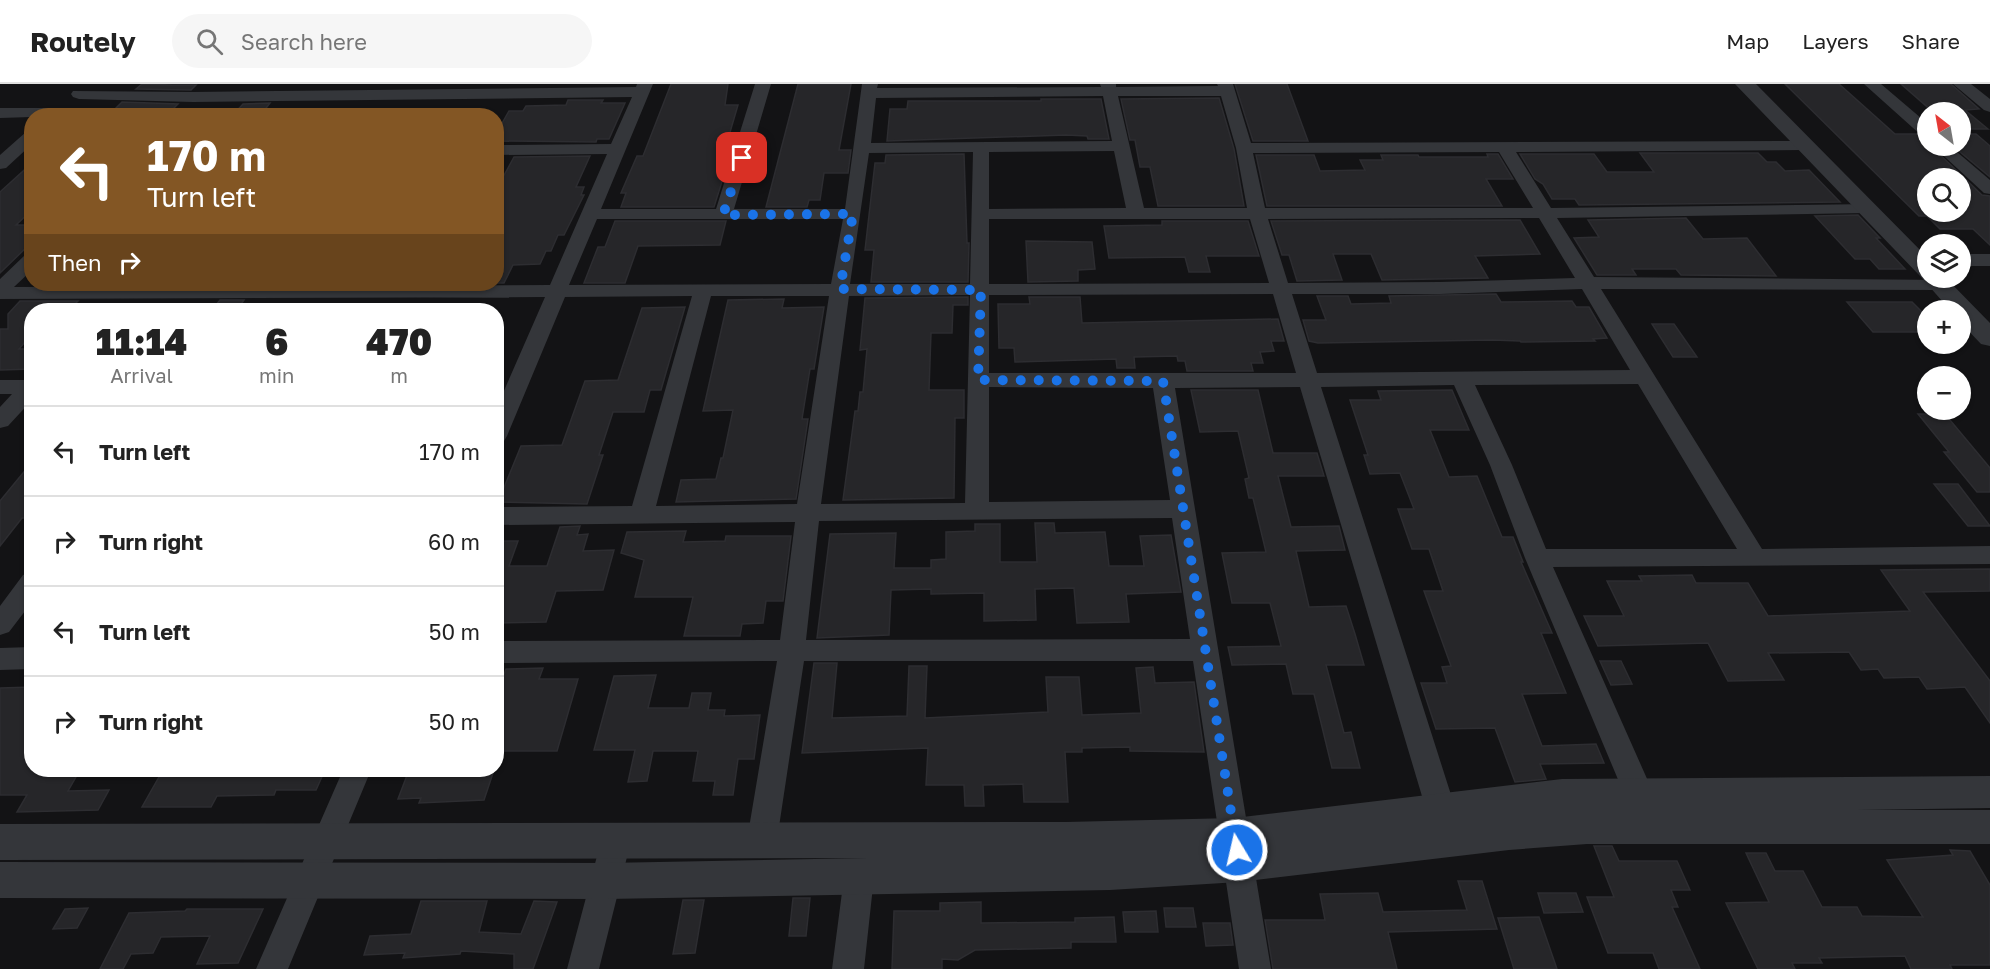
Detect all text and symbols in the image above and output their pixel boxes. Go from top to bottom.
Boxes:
search box [172,14,592,68]
text: Routely [30,25,136,58]
icon: search [193,25,226,58]
text: Search here [241,28,367,55]
text: Map [1726,28,1769,54]
text: Layers [1802,28,1869,54]
text: Share [1902,28,1960,54]
north arrow [1917,102,1971,156]
map controls [1917,102,1971,420]
text: 170 m [147,130,266,180]
icon: left [48,132,126,210]
pin [716,132,767,183]
icon: arrive [725,141,758,174]
button: search [1917,168,1971,222]
text: Turn left [147,181,256,213]
button: layers [1917,234,1971,288]
icon: right [113,246,146,279]
text: Then [48,249,101,276]
button: + [1917,300,1971,354]
text: 11:14 [96,320,187,363]
text: 6 [265,320,288,363]
text: 470 [366,320,432,363]
text: Arrival [110,363,173,387]
text: min [259,363,294,387]
text: m [390,363,408,387]
button: − [1917,366,1971,420]
icon: left [48,435,81,468]
text: Turn left [99,438,190,465]
text: 170 m [419,438,480,465]
icon: right [48,525,81,558]
text: Turn right [99,528,203,555]
text: 60 m [428,528,480,555]
icon: left [48,615,81,648]
text: Turn left [99,618,190,645]
text: 50 m [429,618,480,645]
icon: right [48,705,81,738]
text: Turn right [99,708,203,735]
text: 50 m [429,708,480,735]
position arrow [1205,818,1269,882]

